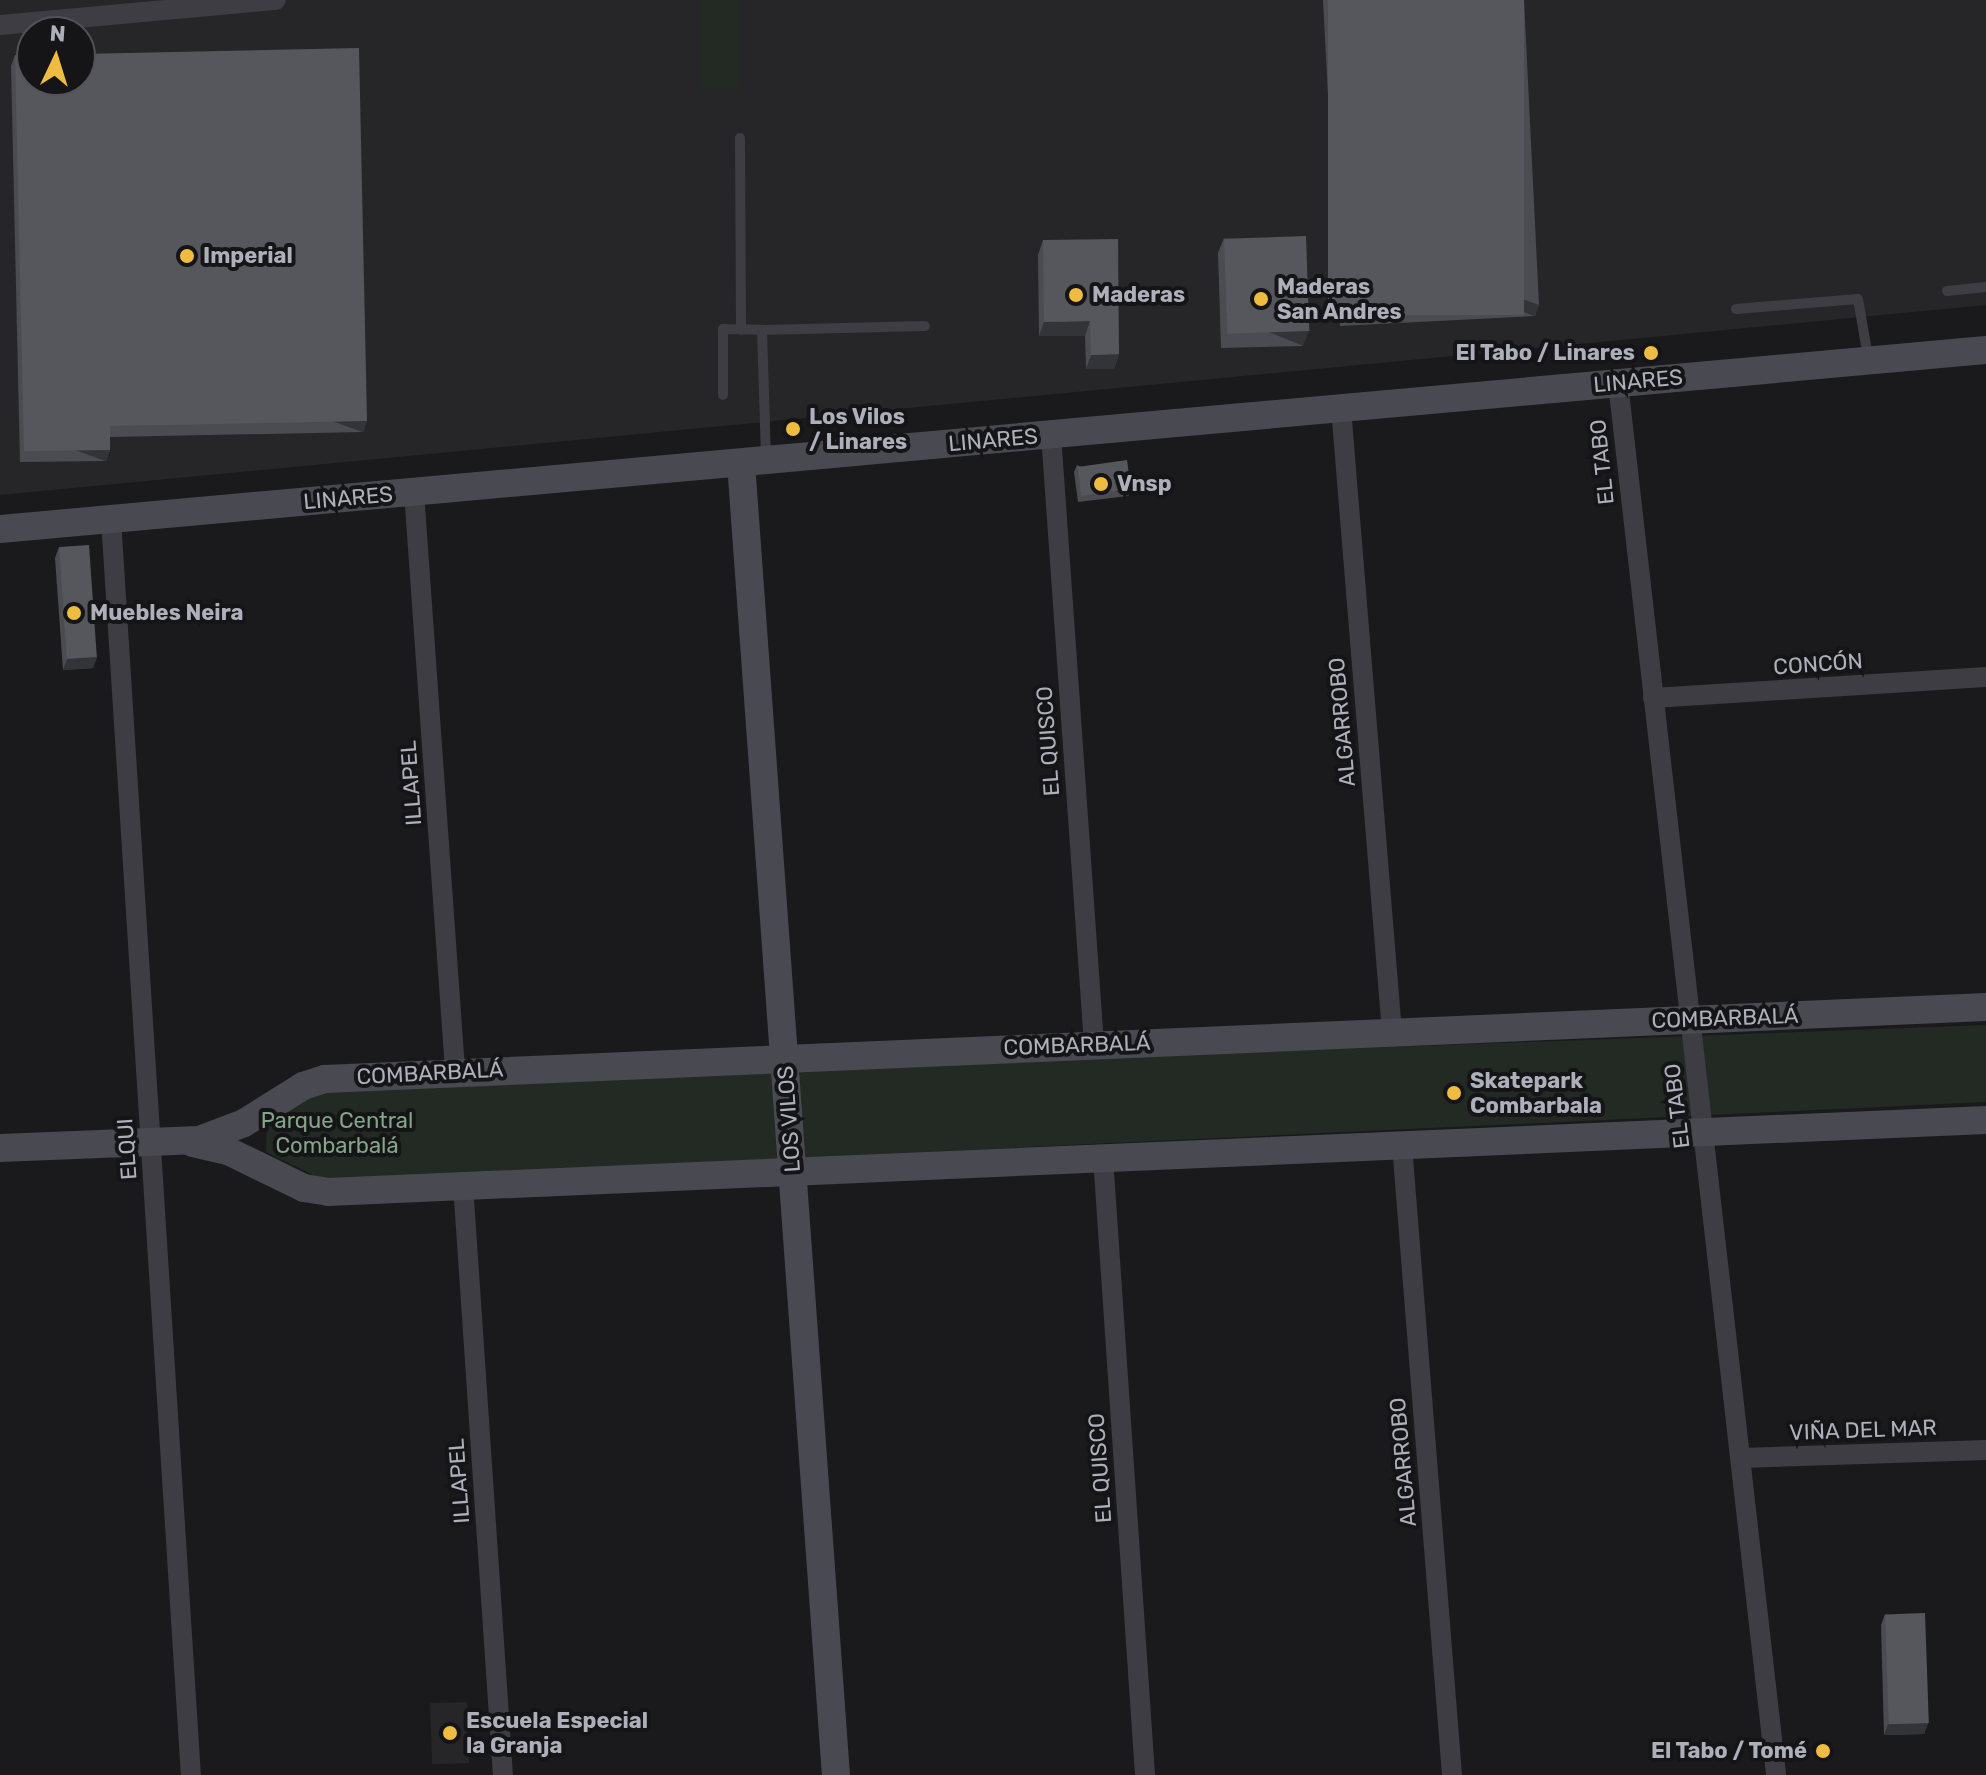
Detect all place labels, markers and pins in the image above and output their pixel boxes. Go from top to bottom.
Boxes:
place label: Imperial [203,243,293,269]
marker: Imperial [178,247,196,265]
place label: Maderas San Andres [1277,273,1402,324]
place label: Maderas [1092,282,1185,308]
marker: Maderas [1067,286,1085,304]
marker: Maderas San Andres [1252,290,1270,308]
place label: El Tabo / Linares [1455,340,1635,366]
marker: El Tabo / Linares [1642,344,1660,362]
place label: Los Vilos / Linares [809,403,907,454]
marker: Los Vilos / Linares [784,420,802,438]
place label: Vnsp [1117,471,1172,497]
marker: Vnsp [1092,475,1110,493]
place label: Muebles Neira [90,600,243,626]
marker: Muebles Neira [65,604,83,622]
place label: Skatepark Combarbala [1470,1067,1602,1118]
marker: Skatepark Combarbala [1445,1084,1463,1102]
place label: Escuela Especial la Granja [466,1707,648,1758]
marker: Escuela Especial la Granja [441,1724,459,1742]
place label: El Tabo / Tomé [1650,1738,1807,1764]
marker: El Tabo / Tomé [1814,1742,1832,1760]

